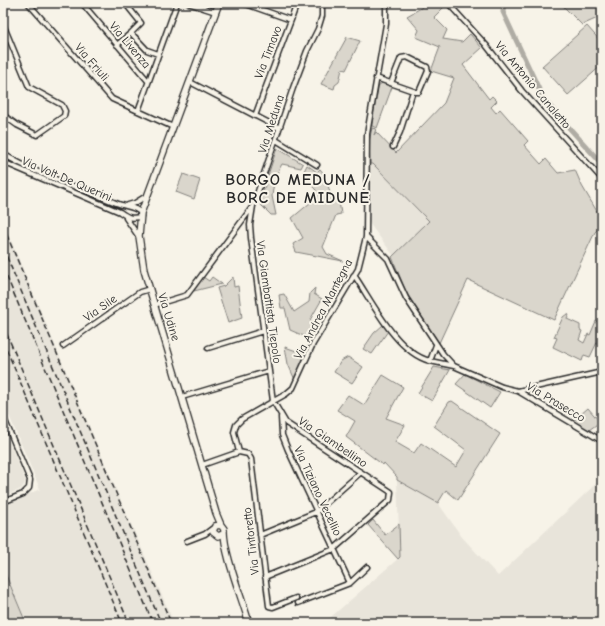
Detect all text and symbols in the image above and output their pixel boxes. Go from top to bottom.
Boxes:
street label: Via Livenza [106,19,154,71]
street label: Via Timavo [252,24,284,80]
street label: Via Antonio Canaletto [492,38,574,132]
street label: Via Friuli [72,40,112,84]
street label: Via Meduna [255,93,287,155]
street label: Via Volt De Querini [20,154,114,204]
district label: BORGO MEDUNA / BORC DE MIDUNE [225,171,371,207]
street label: Via Giambattista Tiepolo [253,240,285,364]
street label: Via Andrea Mantegna [291,257,355,361]
street label: Via Udine [155,291,183,343]
street label: Via Sile [81,292,119,324]
street label: Via Prasecco [524,379,588,425]
street label: Via Giambellino [296,414,370,470]
street label: Via Tiziano Vecellio [291,444,345,538]
street label: Via Tintoretto [240,506,262,576]

